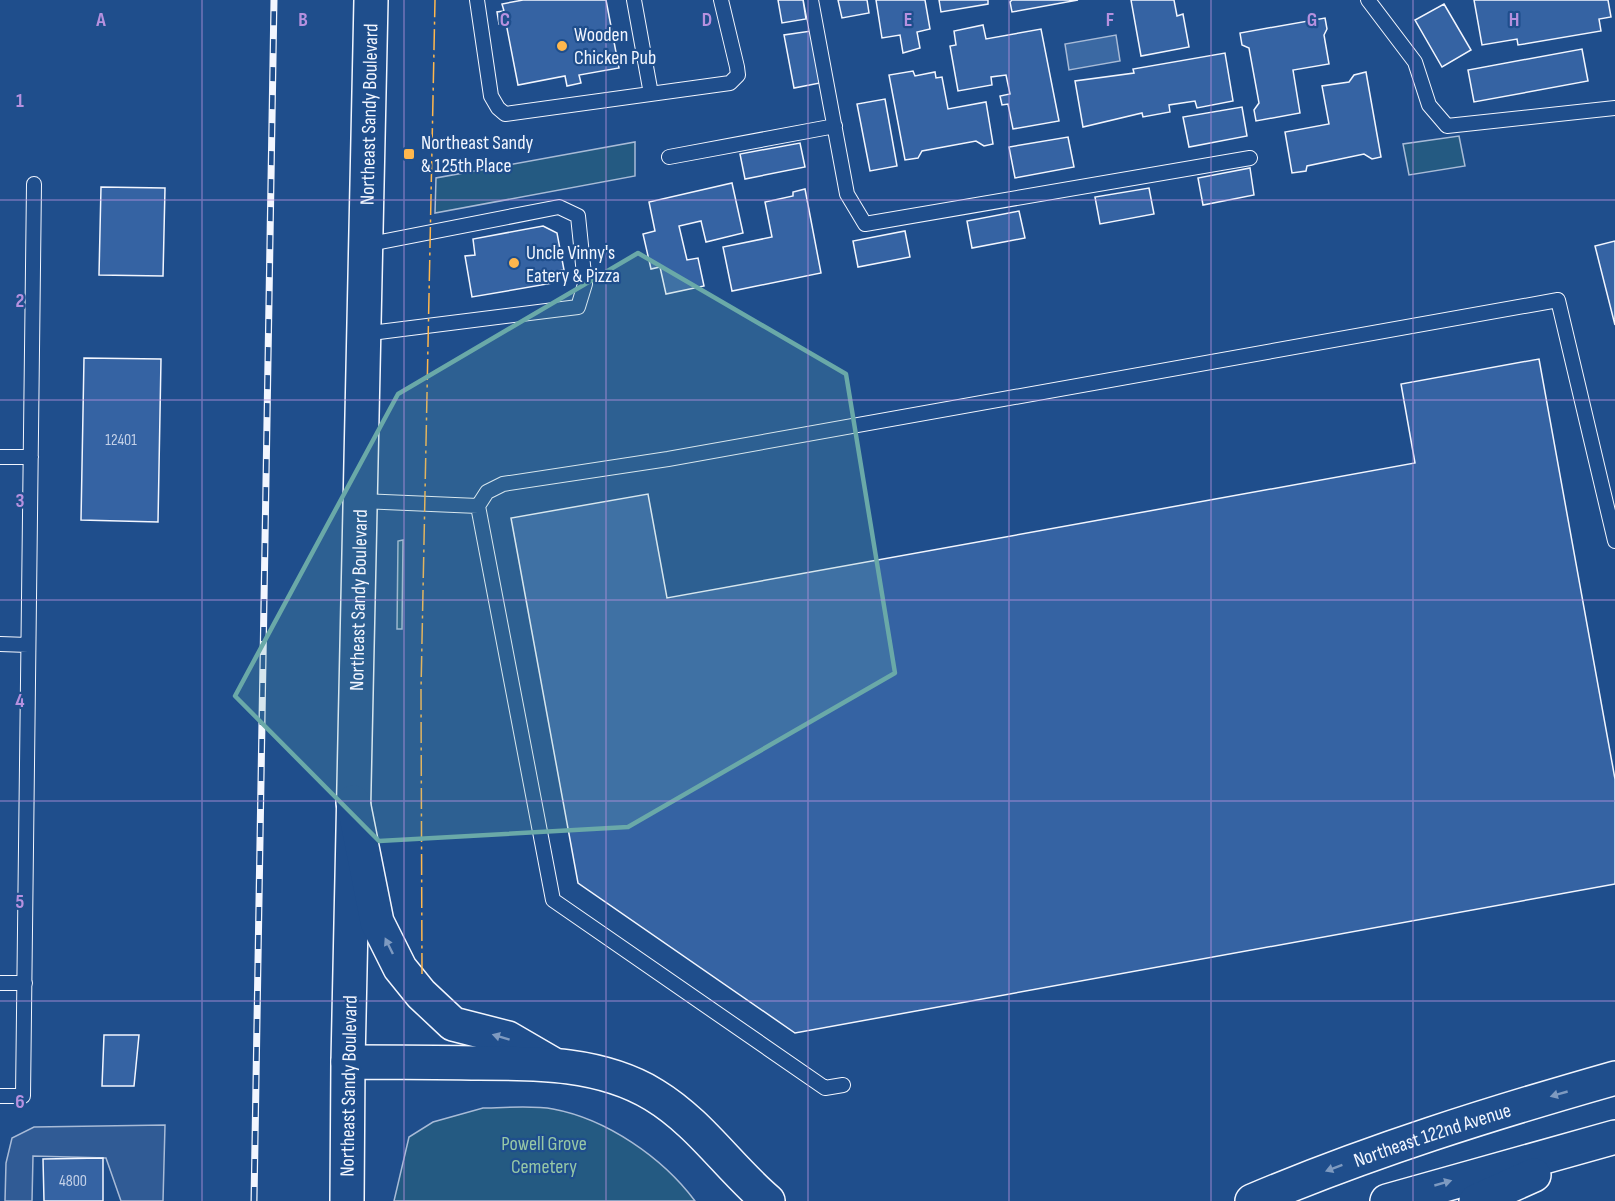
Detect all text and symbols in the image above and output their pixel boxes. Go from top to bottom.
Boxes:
text: A [95,8,106,32]
text: B [298,8,308,32]
text: C [500,8,510,32]
text: D [702,8,712,32]
text: E [904,8,912,32]
text: F [1106,8,1114,32]
text: G [1307,8,1317,32]
text: H [1509,8,1519,32]
street label: Northeast Sandy Boulevard [356,23,383,205]
place label: Wooden Chicken Pub [574,23,656,70]
marker: Wooden Chicken Pub [555,39,569,53]
text: 1 [16,89,24,113]
place label: Northeast Sandy & 125th Place [421,131,533,178]
marker: Northeast Sandy & 125th Place [402,147,416,161]
place label: Uncle Vinny's Eatery & Pizza [526,241,620,288]
marker: Uncle Vinny's Eatery & Pizza [507,256,521,270]
text: 2 [16,289,24,313]
house number: 12401 [105,431,137,450]
text: 3 [16,489,25,513]
street label: Northeast Sandy Boulevard [345,509,373,691]
text: 4 [15,689,25,713]
text: 5 [16,890,25,914]
one-way arrow [384,938,393,955]
street label: Northeast Sandy Boulevard [335,995,363,1177]
one-way arrow [492,1032,510,1041]
text: 6 [15,1090,25,1114]
one-way arrow [1550,1090,1568,1099]
street label: Northeast 122nd Avenue [1351,1098,1514,1173]
park label: Powell Grove Cemetery [501,1132,587,1179]
one-way arrow [1325,1164,1343,1174]
house number: 4800 [59,1172,87,1191]
one-way arrow [1433,1178,1452,1188]

